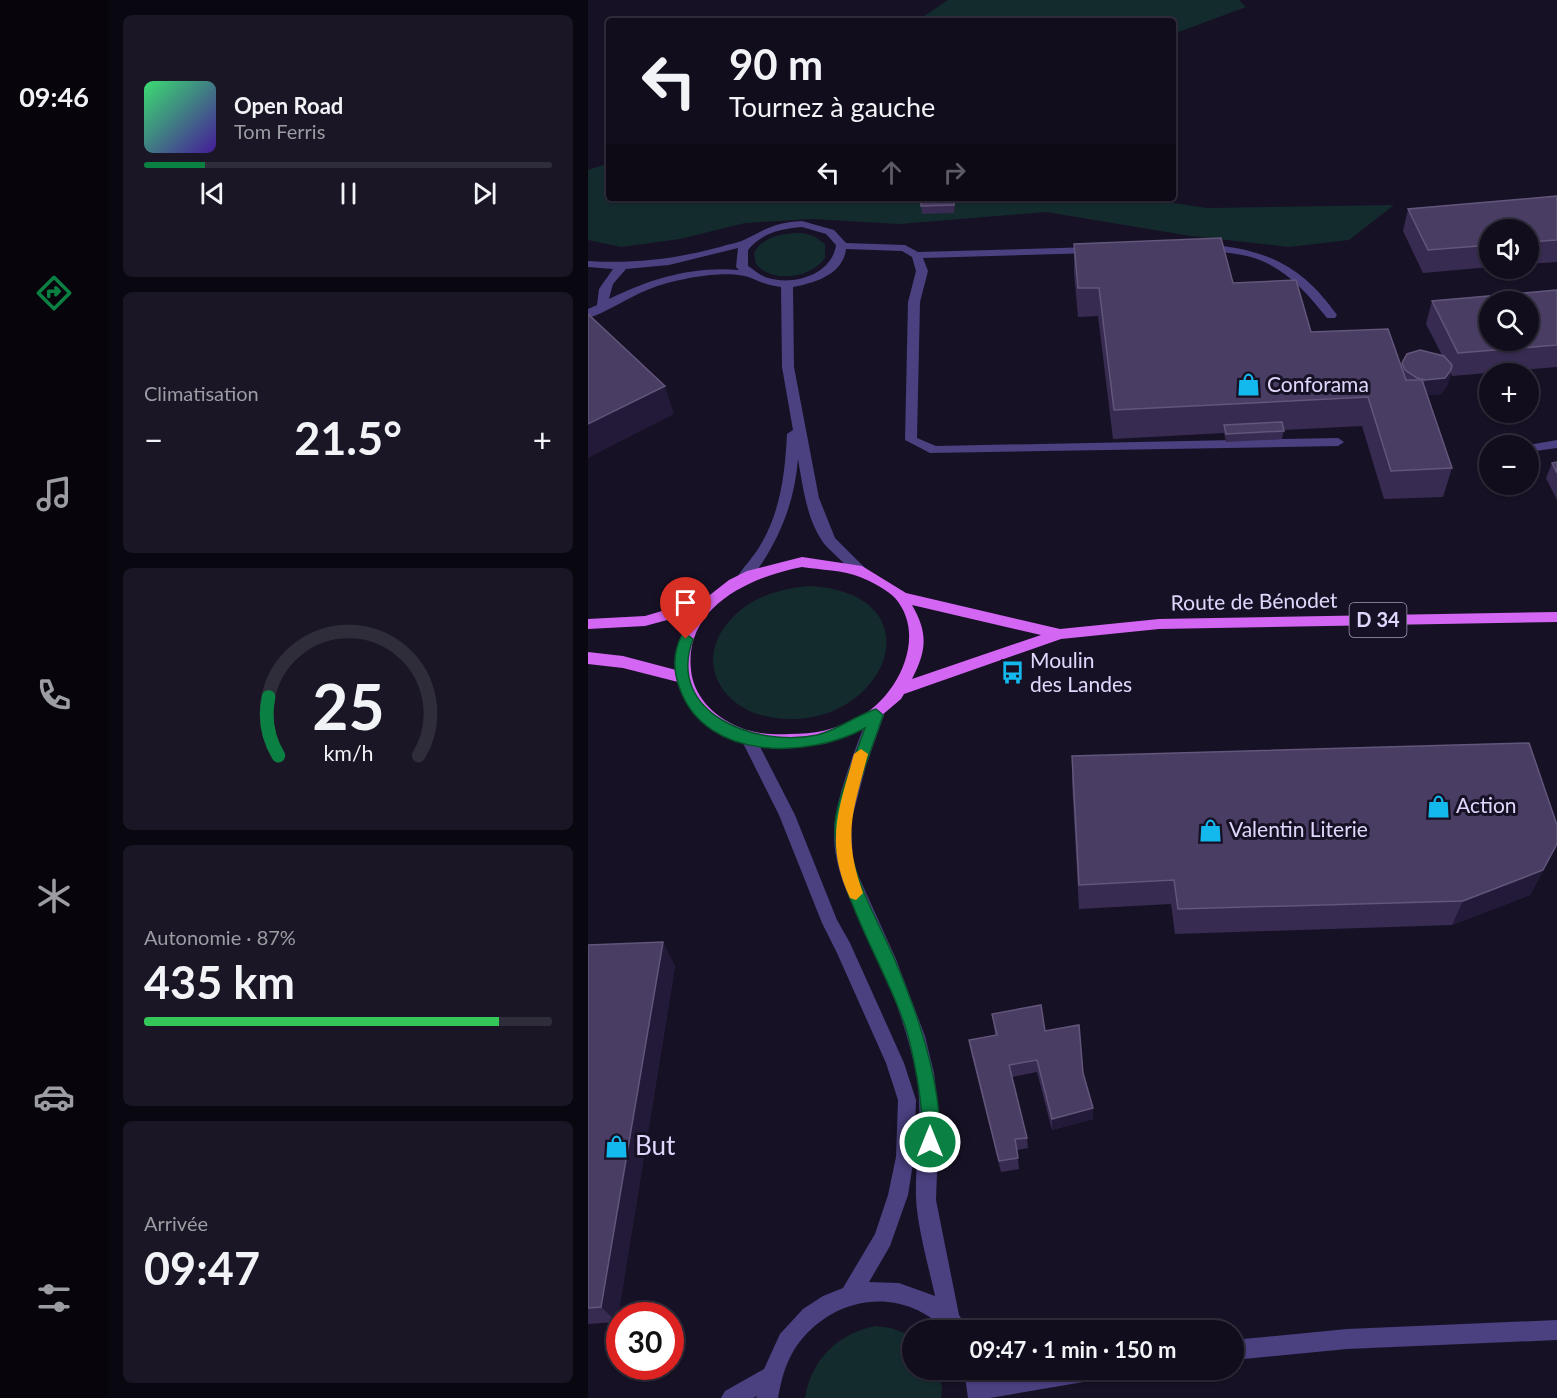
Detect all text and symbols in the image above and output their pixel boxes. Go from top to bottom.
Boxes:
text: 90 m [729,39,823,89]
icon: left [630,42,708,120]
text: 09:46 [19,80,89,113]
text: Tournez à gauche [729,90,935,123]
text: Open Road [234,92,343,119]
text: Tom Ferris [234,119,325,143]
icon: left [812,156,845,189]
icon: ahead [875,156,908,189]
icon: right [938,156,971,189]
icon: previous [196,177,229,210]
icon: pause [332,177,365,210]
icon: next [468,177,501,210]
map controls [1479,219,1539,495]
button: sound [1479,219,1539,279]
icon: directions [33,272,75,314]
button: search [1479,291,1539,351]
button: + [1479,363,1539,423]
place label: Conforama [1267,371,1369,396]
shop icon: Conforama [1236,372,1262,398]
text: Climatisation [144,381,259,405]
text: 21.5° [294,411,402,465]
text: − [144,419,163,459]
text: + [533,419,552,459]
button: − [1479,435,1539,495]
icon: music [33,473,75,515]
pin [660,577,711,639]
icon: arrive [669,586,702,619]
street label: Route de Bénodet [1170,587,1338,614]
road number: D 34 [1350,603,1406,637]
place label: Moulin des Landes [1030,647,1132,696]
bus stop icon: Moulin des Landes [999,660,1025,686]
text: 25 [312,668,384,743]
icon: phone [33,674,75,716]
text: km/h [323,740,373,766]
place label: Action [1456,792,1517,817]
shop icon: Action [1425,793,1451,819]
place label: Valentin Literie [1229,816,1368,841]
shop icon: Valentin Literie [1198,817,1224,843]
icon: climate [33,875,75,917]
text: Autonomie · 87% [144,925,296,949]
text: 435 km [144,955,295,1009]
icon: car [33,1076,75,1118]
position arrow [898,1110,962,1174]
place label: But [635,1129,676,1161]
shop icon: But [604,1133,630,1159]
text: Arrivée [144,1211,208,1235]
text: 09:47 [144,1241,260,1295]
icon: filters [33,1277,75,1319]
speed limit sign: 30 [606,1302,684,1380]
text: 09:47 · 1 min · 150 m [970,1336,1176,1363]

